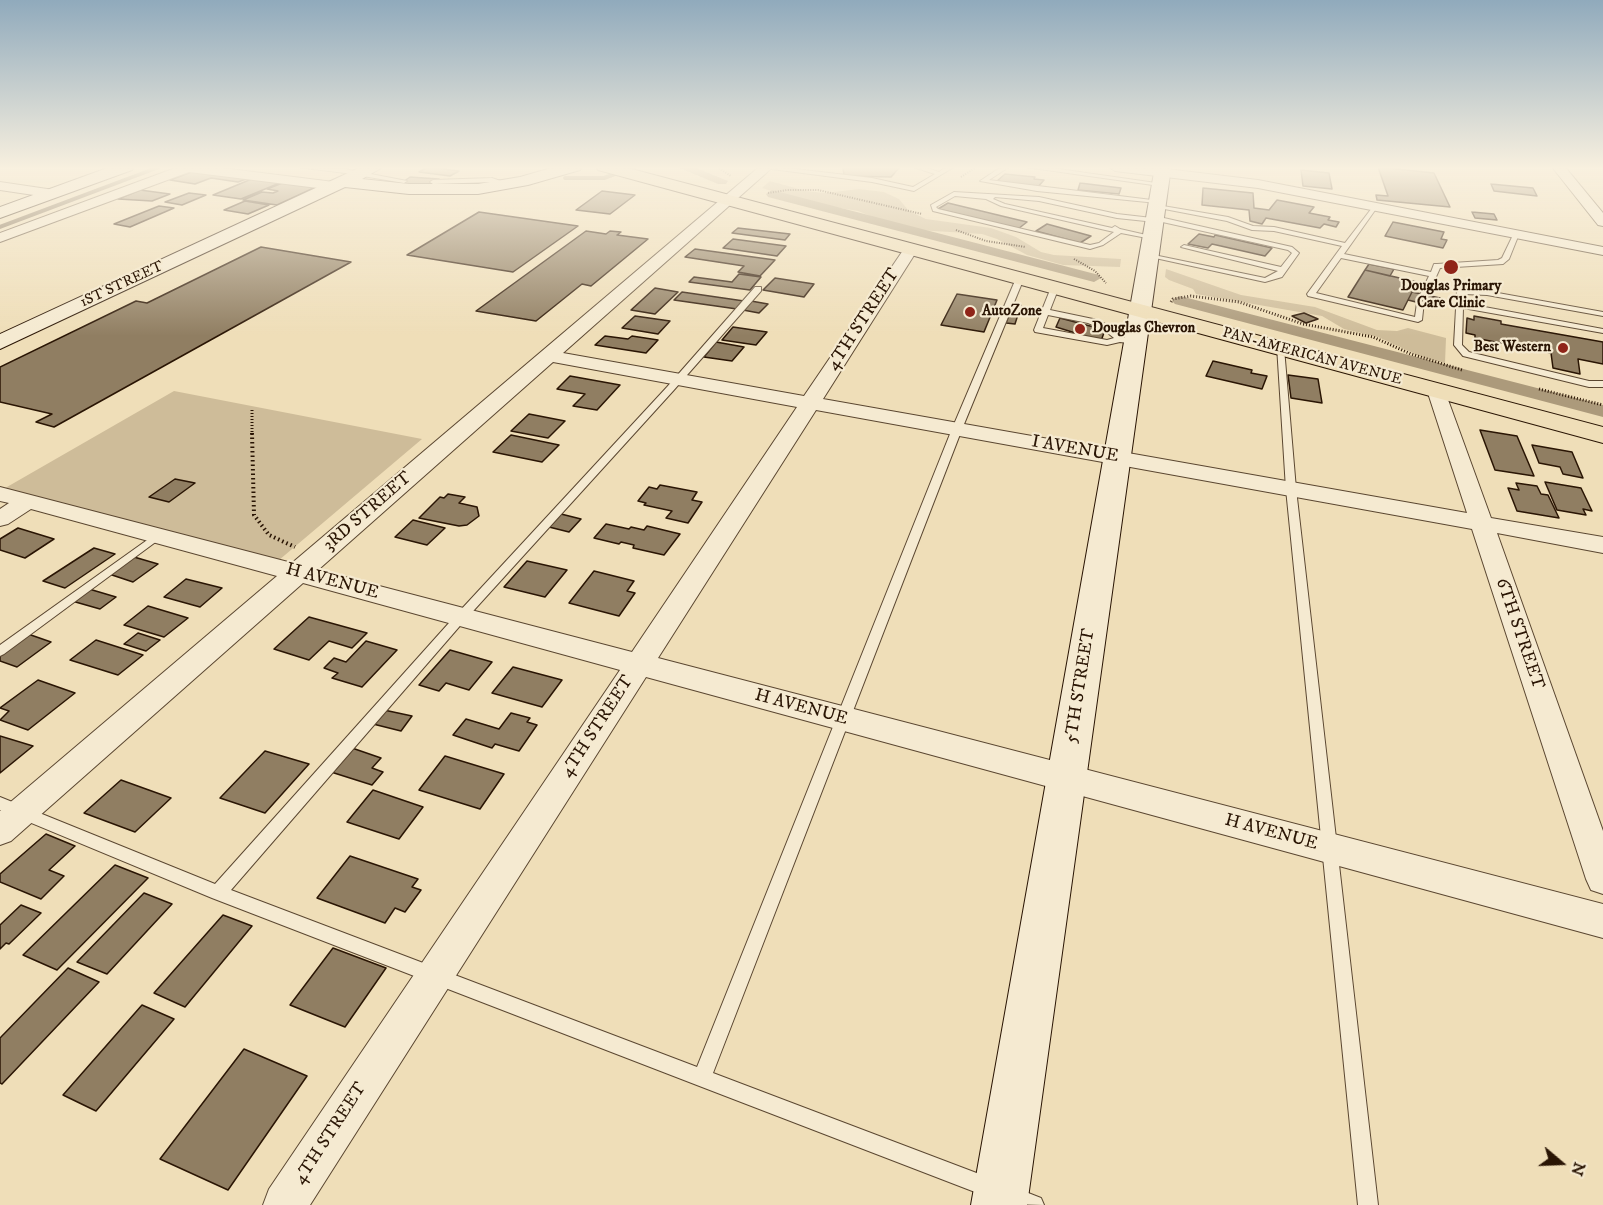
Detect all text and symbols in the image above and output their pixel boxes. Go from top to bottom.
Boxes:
street label: 1ST STREET [78,258,166,312]
marker: Douglas Primary Care Clinic [1442,258,1460,276]
street label: 4TH STREET [823,265,905,375]
place label: Douglas Primary Care Clinic [1401,278,1501,313]
place label: AutoZone [982,303,1042,321]
marker: AutoZone [963,305,977,319]
place label: Douglas Chevron [1092,320,1195,338]
marker: Douglas Chevron [1073,322,1087,336]
street label: PAN-AMERICAN AVENUE [1220,324,1404,390]
place label: Best Western [1474,339,1551,357]
marker: Best Western [1556,341,1570,355]
street label: I AVENUE [1030,432,1120,468]
street label: 3RD STREET [319,468,417,556]
street label: H AVENUE [283,559,381,605]
street label: 6TH STREET [1490,576,1548,692]
street label: 5TH STREET [1061,627,1101,745]
street label: 4TH STREET [557,672,639,782]
street label: H AVENUE [752,685,850,731]
street label: H AVENUE [1222,810,1320,856]
street label: 4TH STREET [290,1079,372,1189]
north arrow [1531,1133,1591,1193]
text: N [1566,1159,1590,1178]

